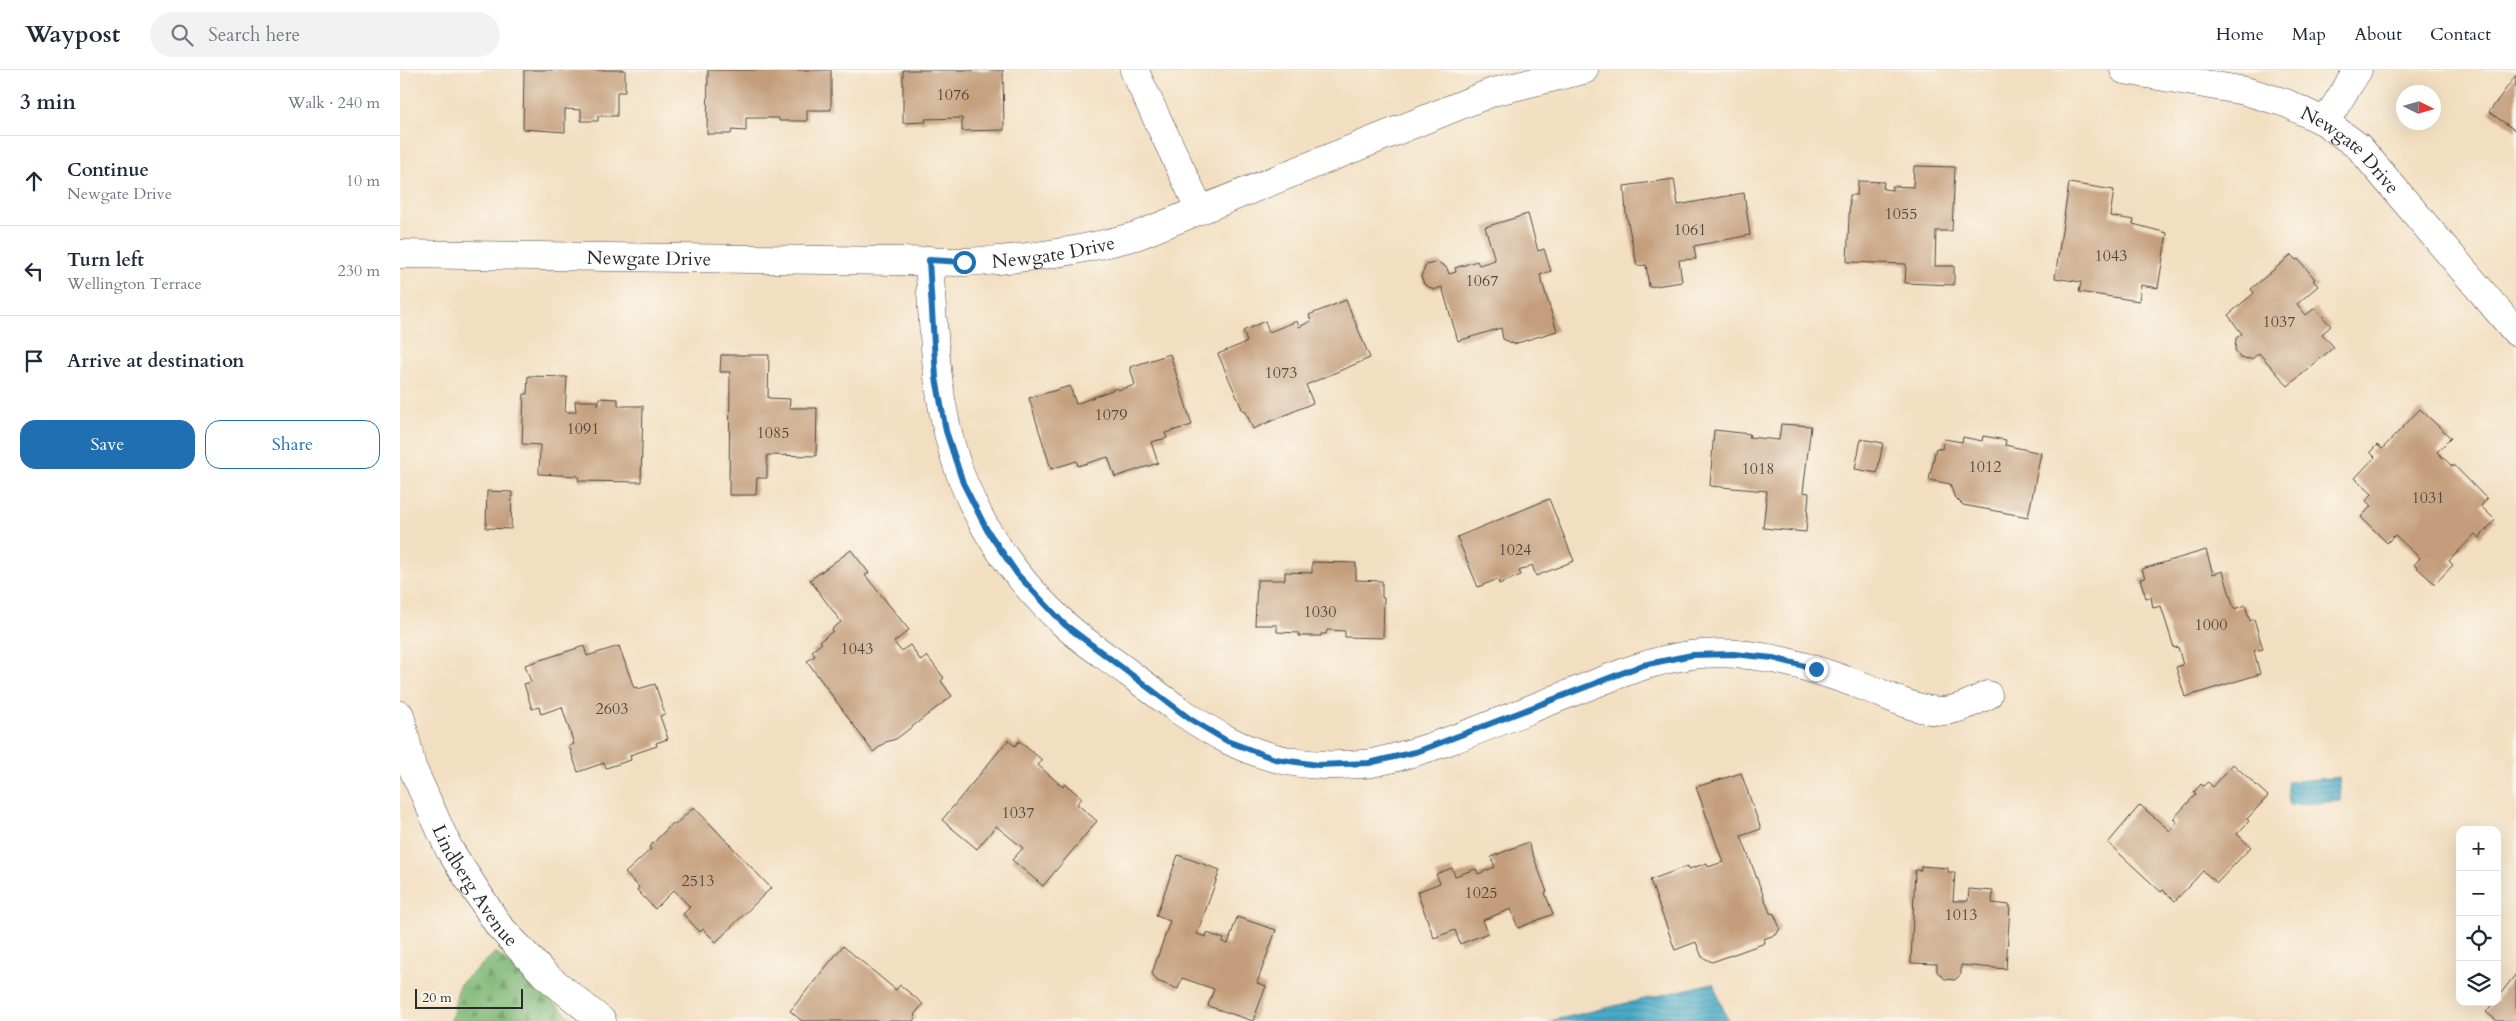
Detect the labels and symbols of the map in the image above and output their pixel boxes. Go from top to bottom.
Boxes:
house number: 1076 [937,84,969,106]
north arrow [2396,85,2441,130]
street label: Newgate Drive [2296,100,2405,200]
house number: 1055 [1885,203,1917,225]
house number: 1061 [1674,219,1706,241]
street label: Newgate Drive [991,230,1118,275]
street label: Newgate Drive [586,245,711,272]
house number: 1043 [2095,245,2127,267]
route start [953,251,976,274]
house number: 1067 [1466,270,1498,292]
house number: 1037 [2263,311,2295,333]
house number: 1073 [1265,362,1297,384]
house number: 1079 [1095,404,1127,426]
house number: 1091 [567,418,599,440]
house number: 1085 [757,422,789,444]
house number: 1012 [1969,456,2001,478]
house number: 1018 [1742,458,1774,480]
house number: 1031 [2412,487,2444,509]
house number: 1024 [1499,539,1531,561]
house number: 1030 [1304,601,1336,623]
house number: 1000 [2195,614,2227,636]
house number: 1043 [841,638,873,660]
route end [1805,658,1828,681]
house number: 2603 [596,698,628,720]
house number: 1037 [1002,802,1034,824]
street label: Lindberg Avenue [426,821,524,953]
house number: 2513 [682,870,714,892]
house number: 1025 [1465,882,1497,904]
house number: 1013 [1945,904,1977,926]
scale bar [415,986,522,1009]

